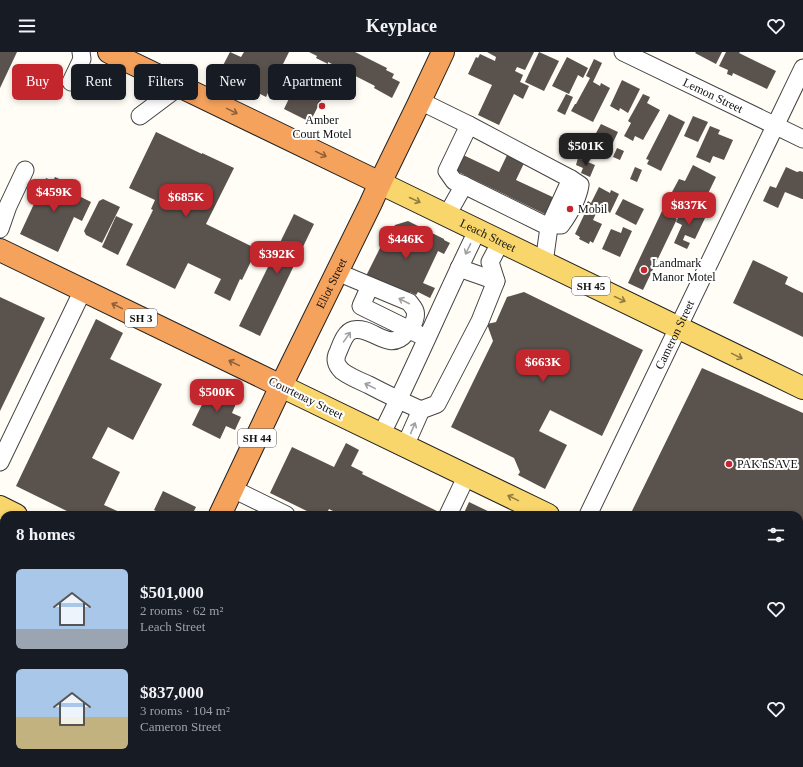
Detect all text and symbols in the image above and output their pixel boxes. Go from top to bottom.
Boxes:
icon: menu [16,15,38,37]
icon: heart [765,15,787,37]
text: Keyplace [366,16,437,36]
chip: Buy [12,64,63,100]
chip: Rent [71,64,126,100]
chip: Filters [134,64,198,100]
chip: New [206,64,260,100]
chip: Apartment [268,64,356,100]
street label: Lemon Street [681,75,746,116]
marker: Amber Court Motel [317,101,327,111]
one-way arrow [226,108,238,115]
place label: Amber Court Motel [293,113,352,141]
pin: $501K [558,133,614,167]
text: $501K [568,138,604,153]
one-way arrow [315,151,327,158]
pin: $459K [26,179,82,213]
text: $459K [36,184,72,199]
pin: $685K [158,184,214,218]
text: $685K [168,189,204,204]
pin: $837K [661,192,717,226]
one-way arrow [408,197,420,204]
text: $837K [671,197,707,212]
place label: Mobil [578,202,608,216]
marker: Mobil [565,204,575,214]
street label: Leach Street [458,216,519,255]
pin: $446K [378,226,434,260]
text: $446K [388,231,424,246]
pin: $392K [249,241,305,275]
one-way arrow [464,243,471,255]
text: $392K [259,246,295,261]
street label: Eliot Street [313,255,350,311]
place label: Landmark Manor Motel [652,256,716,284]
marker: Landmark Manor Motel [639,265,649,275]
road number: SH 45 [572,277,610,295]
one-way arrow [614,296,626,303]
one-way arrow [398,297,410,304]
street label: Cameron Street [652,297,698,372]
one-way arrow [111,302,123,309]
road number: SH 3 [125,309,157,327]
one-way arrow [343,331,351,342]
pin: $663K [515,349,571,383]
one-way arrow [731,353,743,360]
text: $663K [525,354,561,369]
one-way arrow [228,359,240,366]
street label: Courtenay Street [267,374,346,422]
pin: $500K [189,379,245,413]
one-way arrow [364,382,376,389]
text: $500K [199,384,235,399]
one-way arrow [410,423,417,435]
road number: SH 44 [238,429,276,447]
place label: PAK'nSAVE [737,457,798,471]
marker: PAK'nSAVE [724,459,734,469]
one-way arrow [508,494,520,501]
icon: filters [765,524,787,546]
text: 8 homes [16,525,75,544]
text: $501,000 [140,583,204,602]
icon: home [48,585,96,633]
icon: heart [765,598,787,620]
text: 2 rooms · 62 m² [140,603,223,618]
text: Leach Street [140,619,205,634]
text: $837,000 [140,683,204,702]
icon: home [48,685,96,733]
icon: heart [765,698,787,720]
text: 3 rooms · 104 m² [140,703,230,718]
text: Cameron Street [140,719,221,734]

